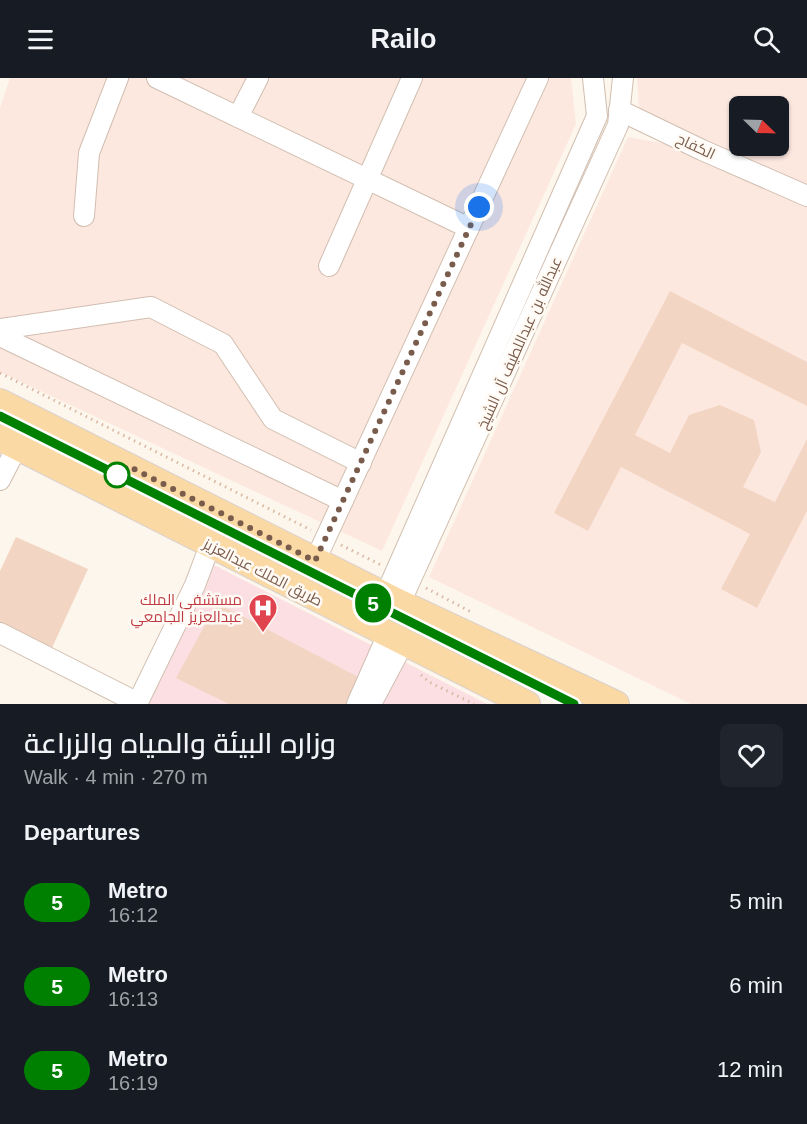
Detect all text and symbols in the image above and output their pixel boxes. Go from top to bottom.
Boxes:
icon: menu [24,23,57,56]
icon: search [750,23,783,56]
text: Railo [370,24,437,54]
north arrow [729,96,789,156]
map controls [729,96,789,156]
street label: الكفاح [673,130,718,165]
your location [464,192,494,222]
street label: عبدالله بن عبداللطيف آل الشيخ [472,254,567,433]
unlabelled marker [104,462,130,488]
street label: طريق الملك عبدالعزيز [199,534,325,611]
line badge: 5 [354,584,392,622]
place label: مستشفى الملك عبدالعزيز الجامعي [131,591,242,629]
hospital icon: مستشفى الملك عبدالعزيز الجامعي [247,592,279,634]
text: 5 [367,592,379,615]
button: heart [720,724,783,787]
text: وزاره البيئة والمياه والزراعة [24,728,336,759]
text: Walk · 4 min · 270 m [24,766,208,788]
text: Departures [24,820,140,845]
text: Metro [108,878,168,903]
text: 5 min [729,889,783,914]
text: 5 [51,891,63,914]
text: 16:12 [108,904,158,926]
text: Metro [108,962,168,987]
text: 6 min [729,973,783,998]
text: 5 [51,975,63,998]
text: 16:13 [108,988,158,1010]
text: Metro [108,1046,168,1071]
text: 12 min [717,1057,783,1082]
text: 5 [51,1059,63,1082]
text: 16:19 [108,1072,158,1094]

